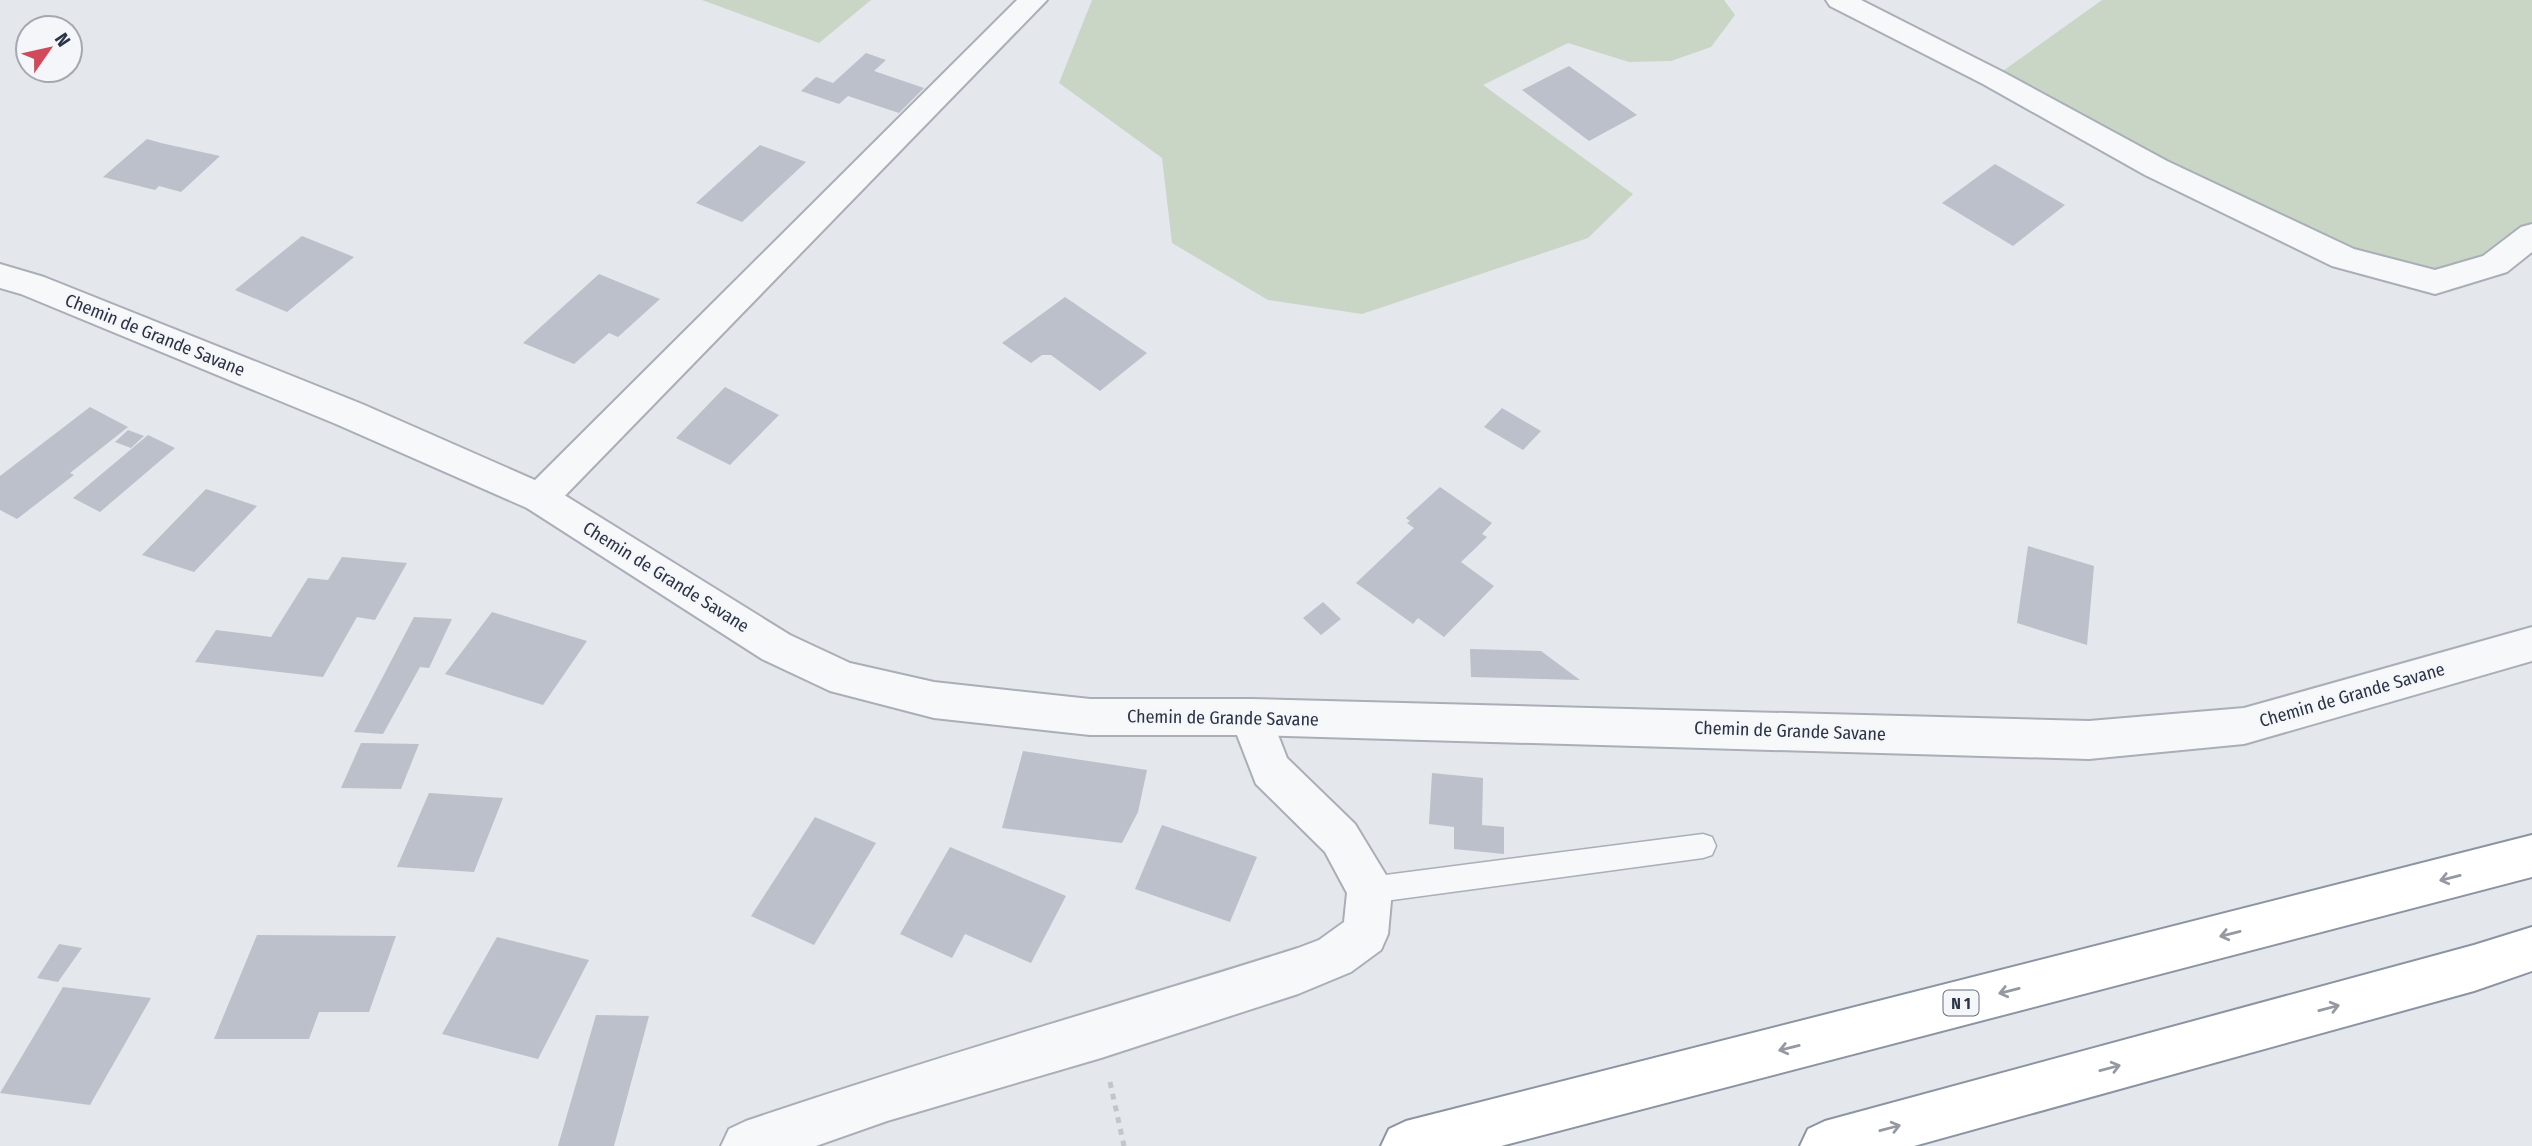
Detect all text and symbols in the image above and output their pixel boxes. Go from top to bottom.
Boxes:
north arrow [14,14,84,84]
text: N [50,29,75,51]
street label: Chemin de Grande Savane [62,289,248,381]
street label: Chemin de Grande Savane [579,517,753,637]
street label: Chemin de Grande Savane [2257,658,2447,732]
street label: Chemin de Grande Savane [1127,705,1319,731]
street label: Chemin de Grande Savane [1694,717,1886,745]
one-way arrow [2439,872,2462,885]
one-way arrow [2219,928,2242,941]
one-way arrow [1999,985,2021,998]
road number: N 1 [1944,990,1979,1015]
one-way arrow [2318,1000,2340,1013]
one-way arrow [1778,1042,1801,1055]
one-way arrow [2098,1061,2121,1074]
one-way arrow [1879,1121,1901,1134]

